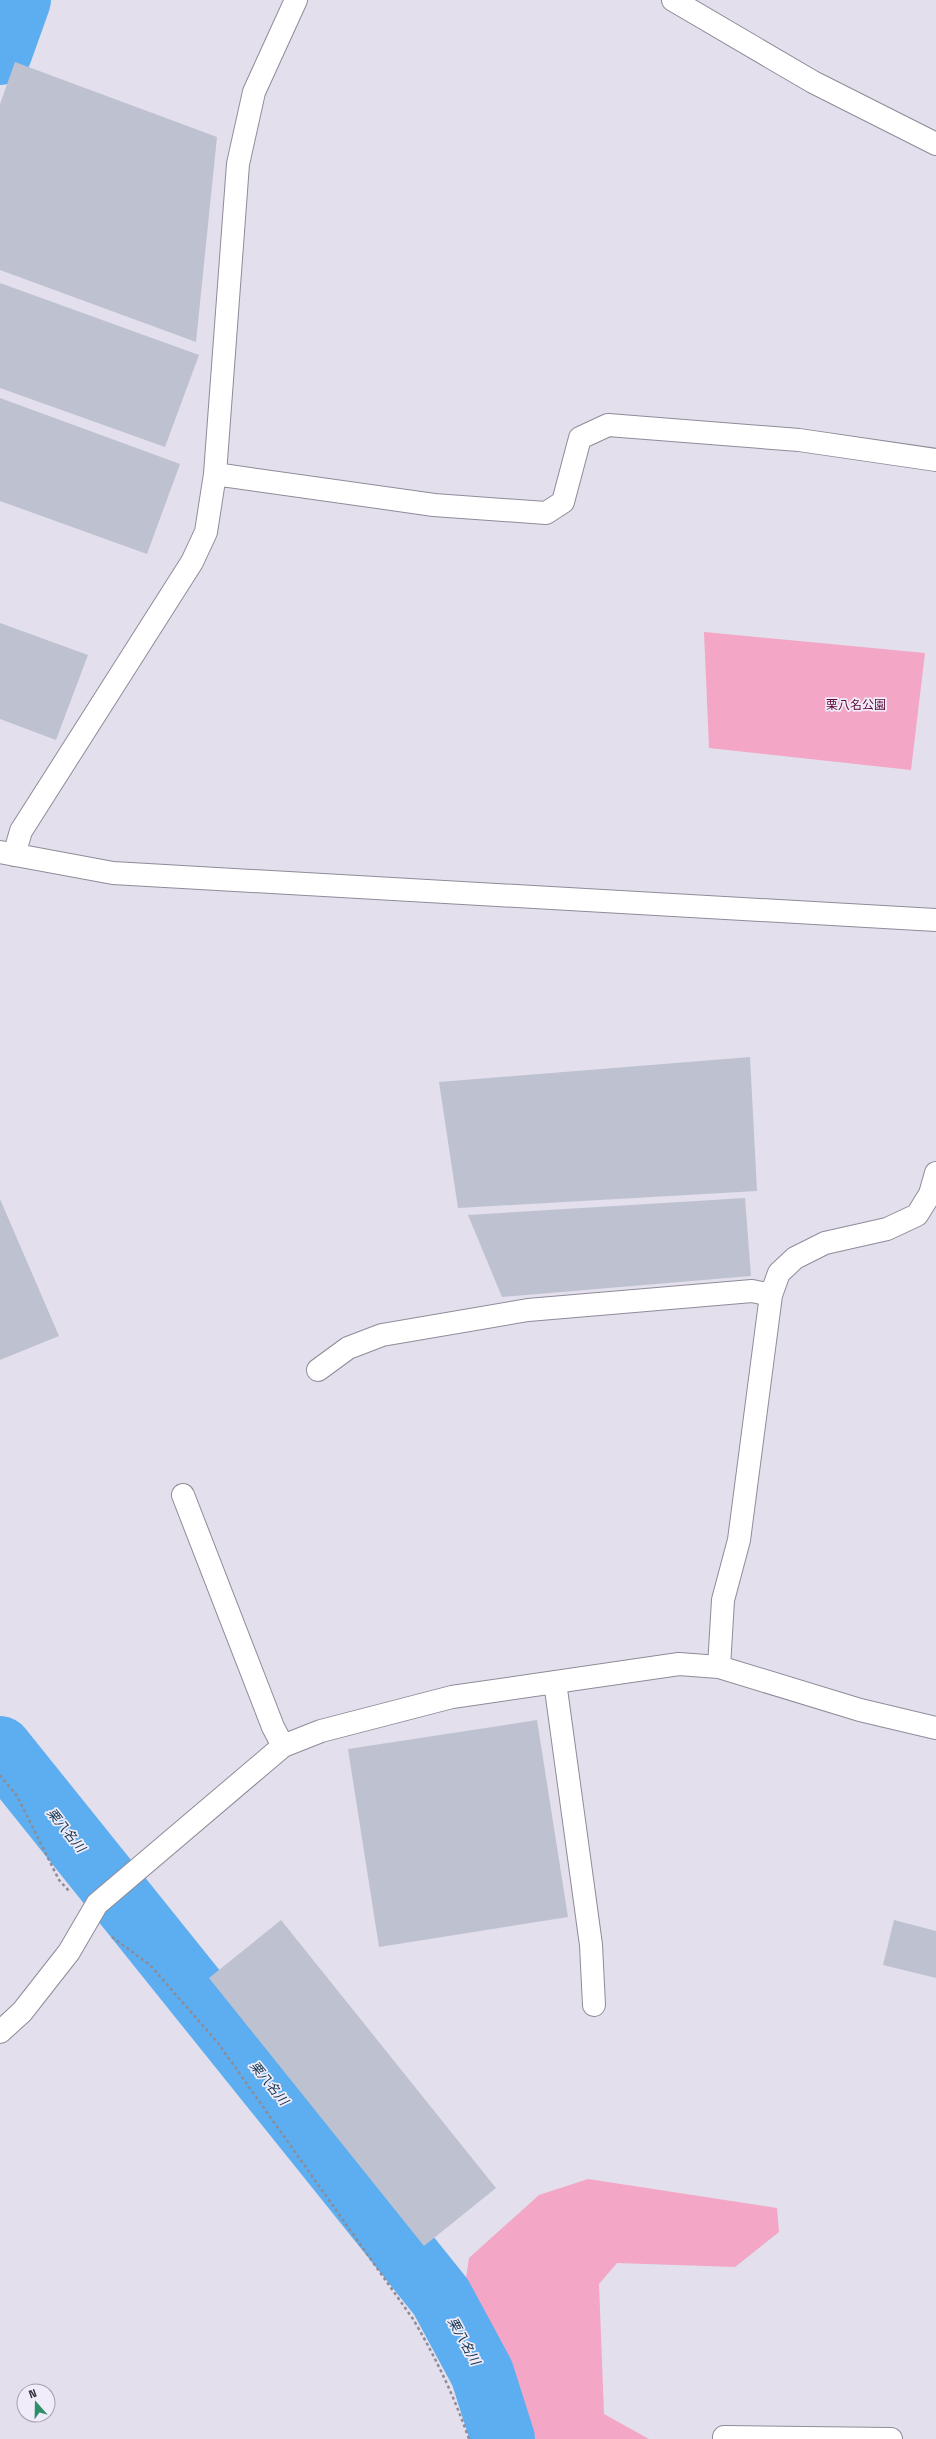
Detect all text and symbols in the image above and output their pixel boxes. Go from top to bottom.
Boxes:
park label: 栗八名公園 [826,697,886,713]
water label: 栗八名川 [43,1804,90,1857]
water label: 栗八名川 [246,2057,293,2110]
water label: 栗八名川 [444,2314,485,2370]
north arrow [16,2383,56,2423]
text: N [27,2386,38,2401]

